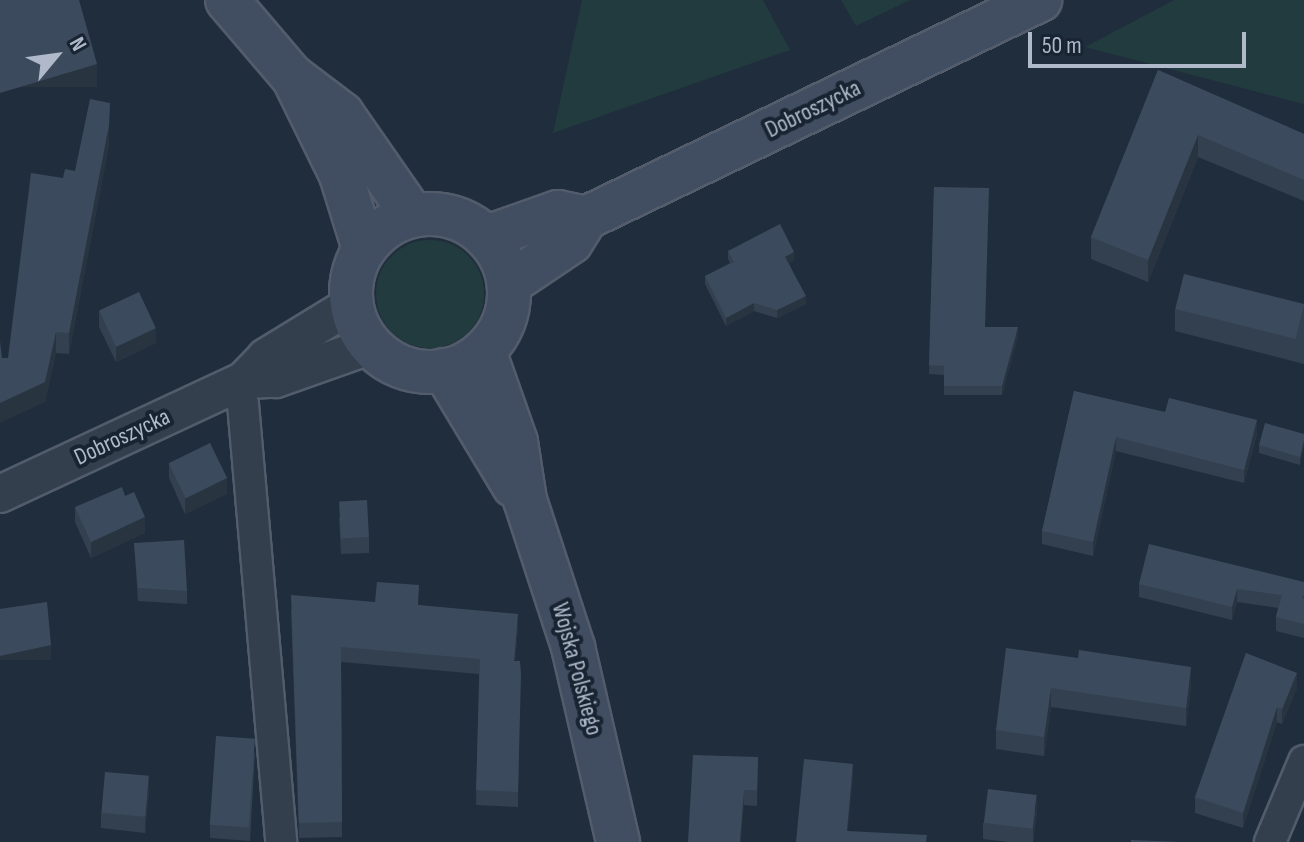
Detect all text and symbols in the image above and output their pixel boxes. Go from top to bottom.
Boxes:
north arrow [16,16,96,96]
scale bar [1032,16,1250,66]
text: 50 m [1042,31,1082,60]
text: N [63,32,92,56]
street label: Dobroszycka [761,74,865,144]
street label: Dobroszycka [70,402,174,472]
street label: Wojska Polskiego [545,599,609,739]

